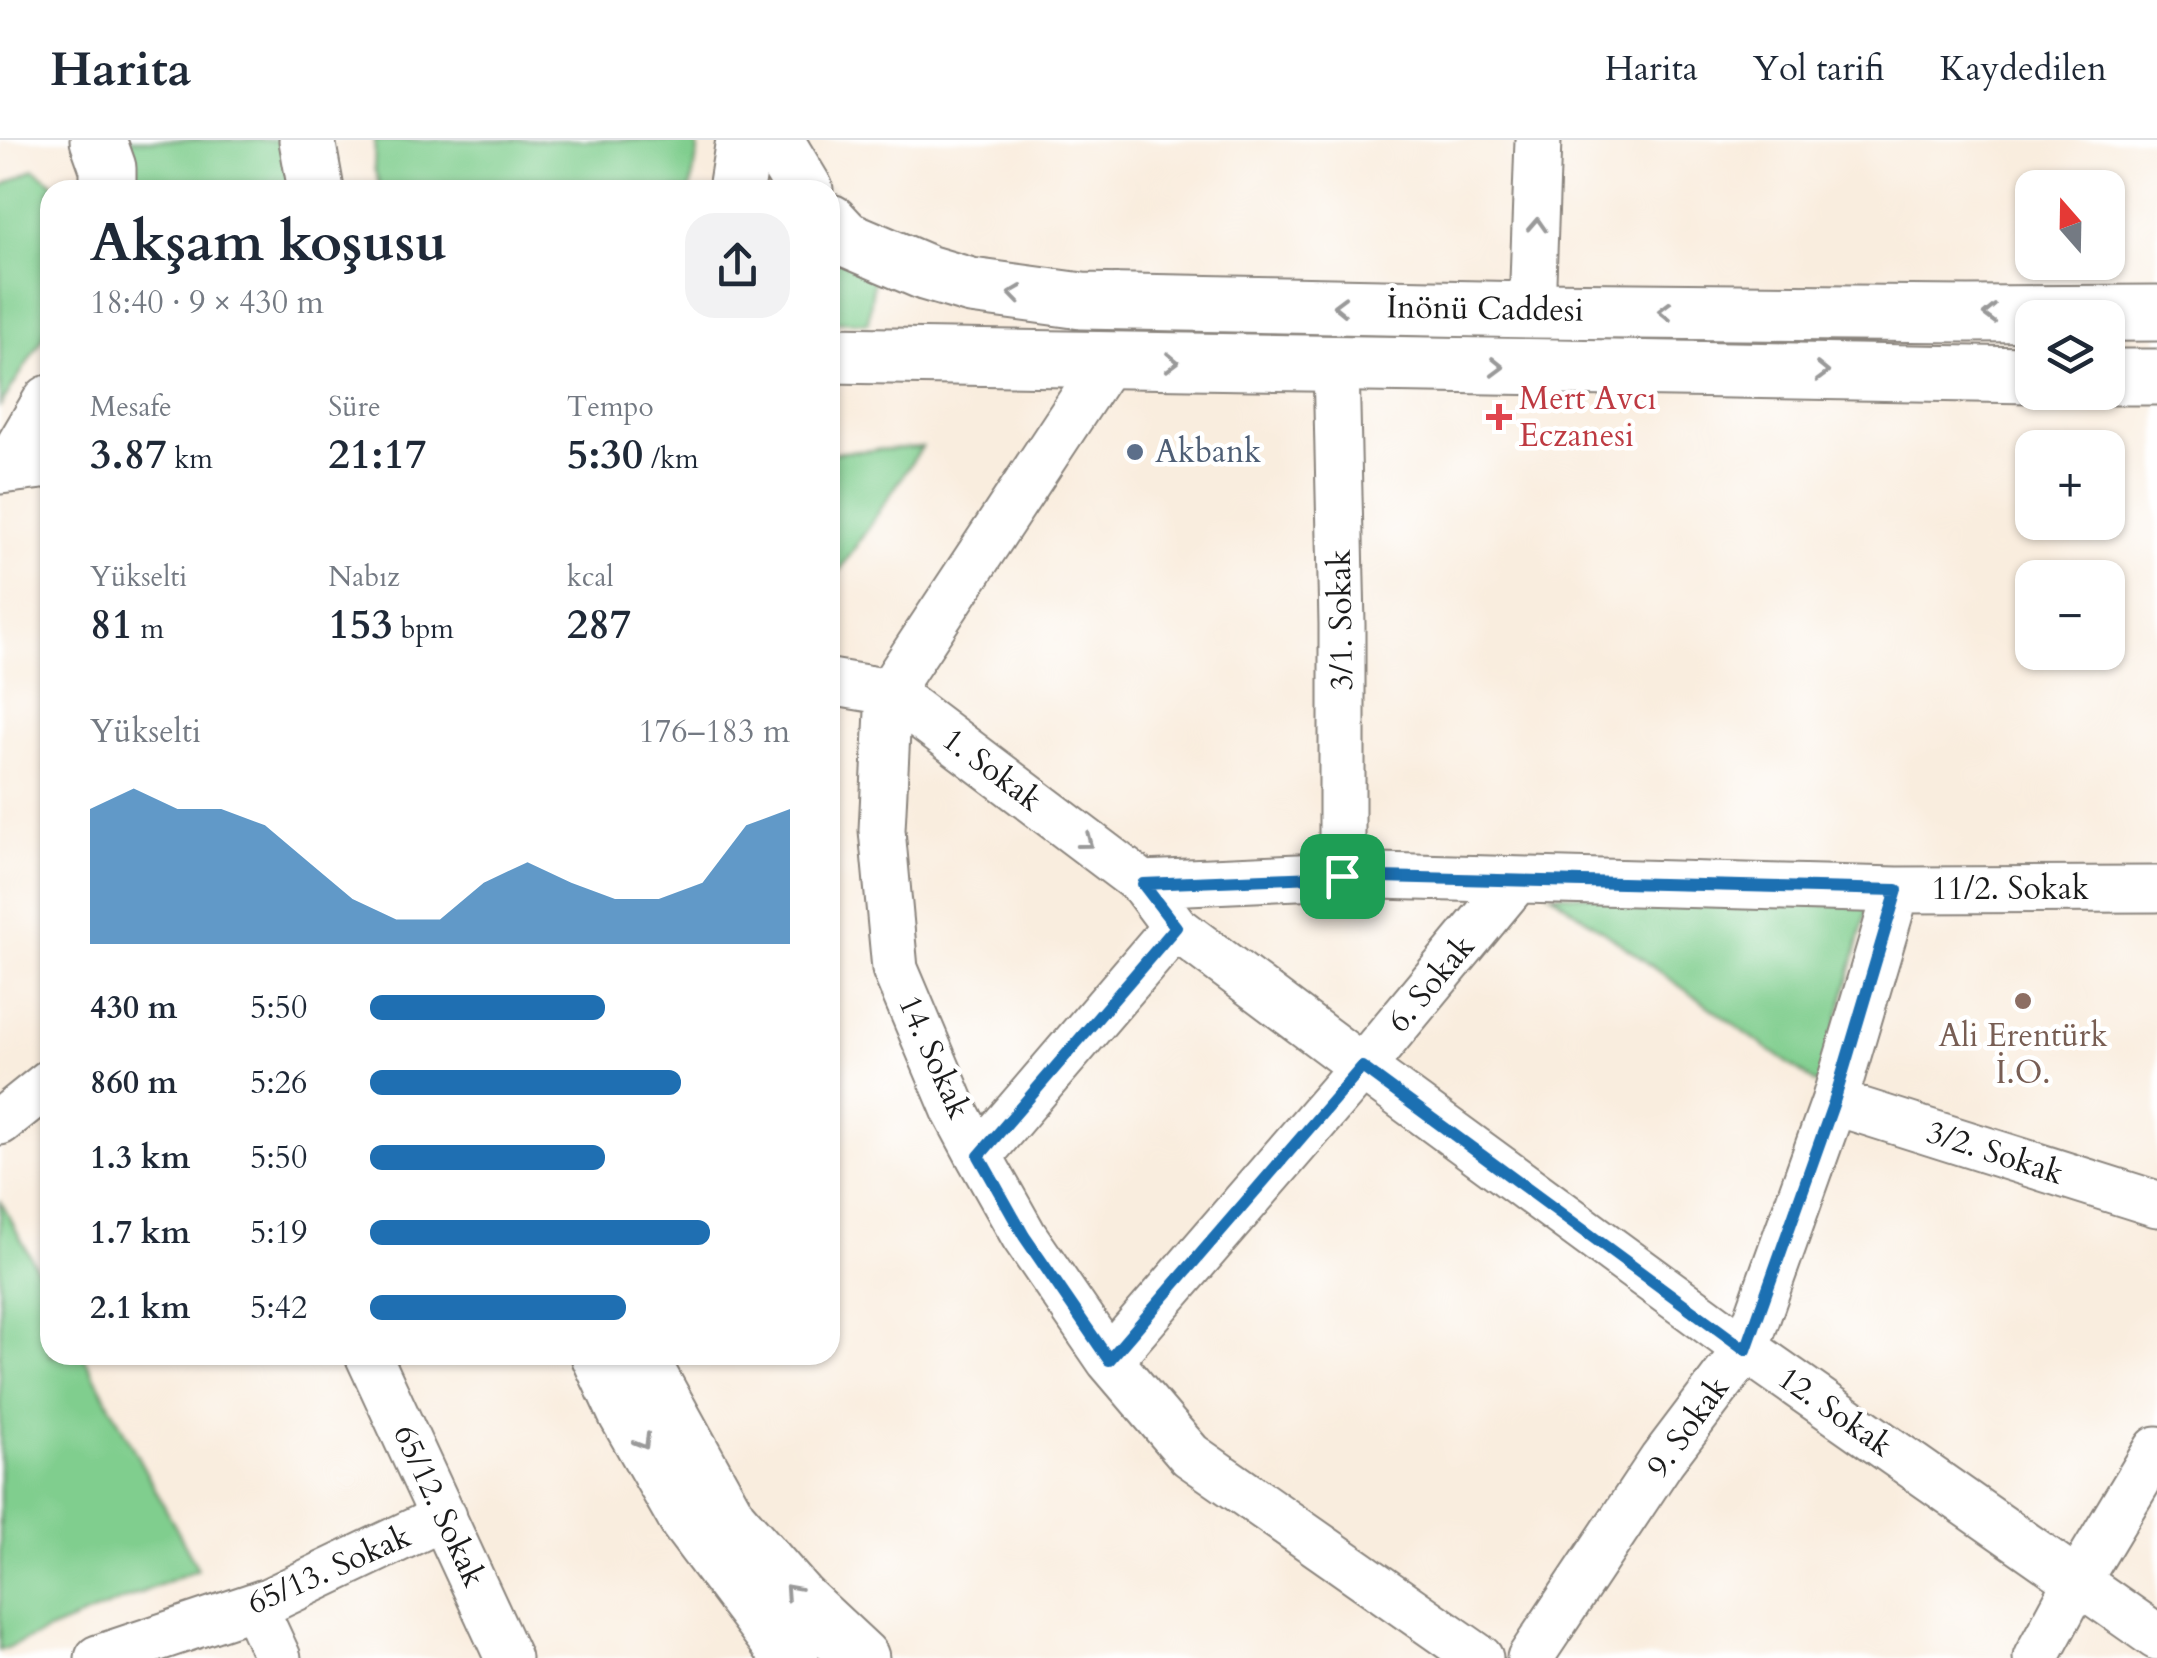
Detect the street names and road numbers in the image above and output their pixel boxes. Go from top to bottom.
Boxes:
street label: İnönü Caddesi [1386,285,1584,333]
street label: 3/1. Sokak [1318,549,1364,691]
street label: 1. Sokak [933,718,1051,822]
street label: 11/2. Sokak [1931,867,2089,911]
street label: 6. Sokak [1377,926,1485,1042]
street label: 14. Sokak [887,988,981,1126]
street label: 3/2. Sokak [1921,1110,2069,1196]
street label: 12. Sokak [1769,1356,1901,1468]
street label: 9. Sokak [1637,1368,1739,1486]
street label: 65/12. Sokak [382,1418,496,1594]
street label: 65/13. Sokak [241,1515,417,1625]

